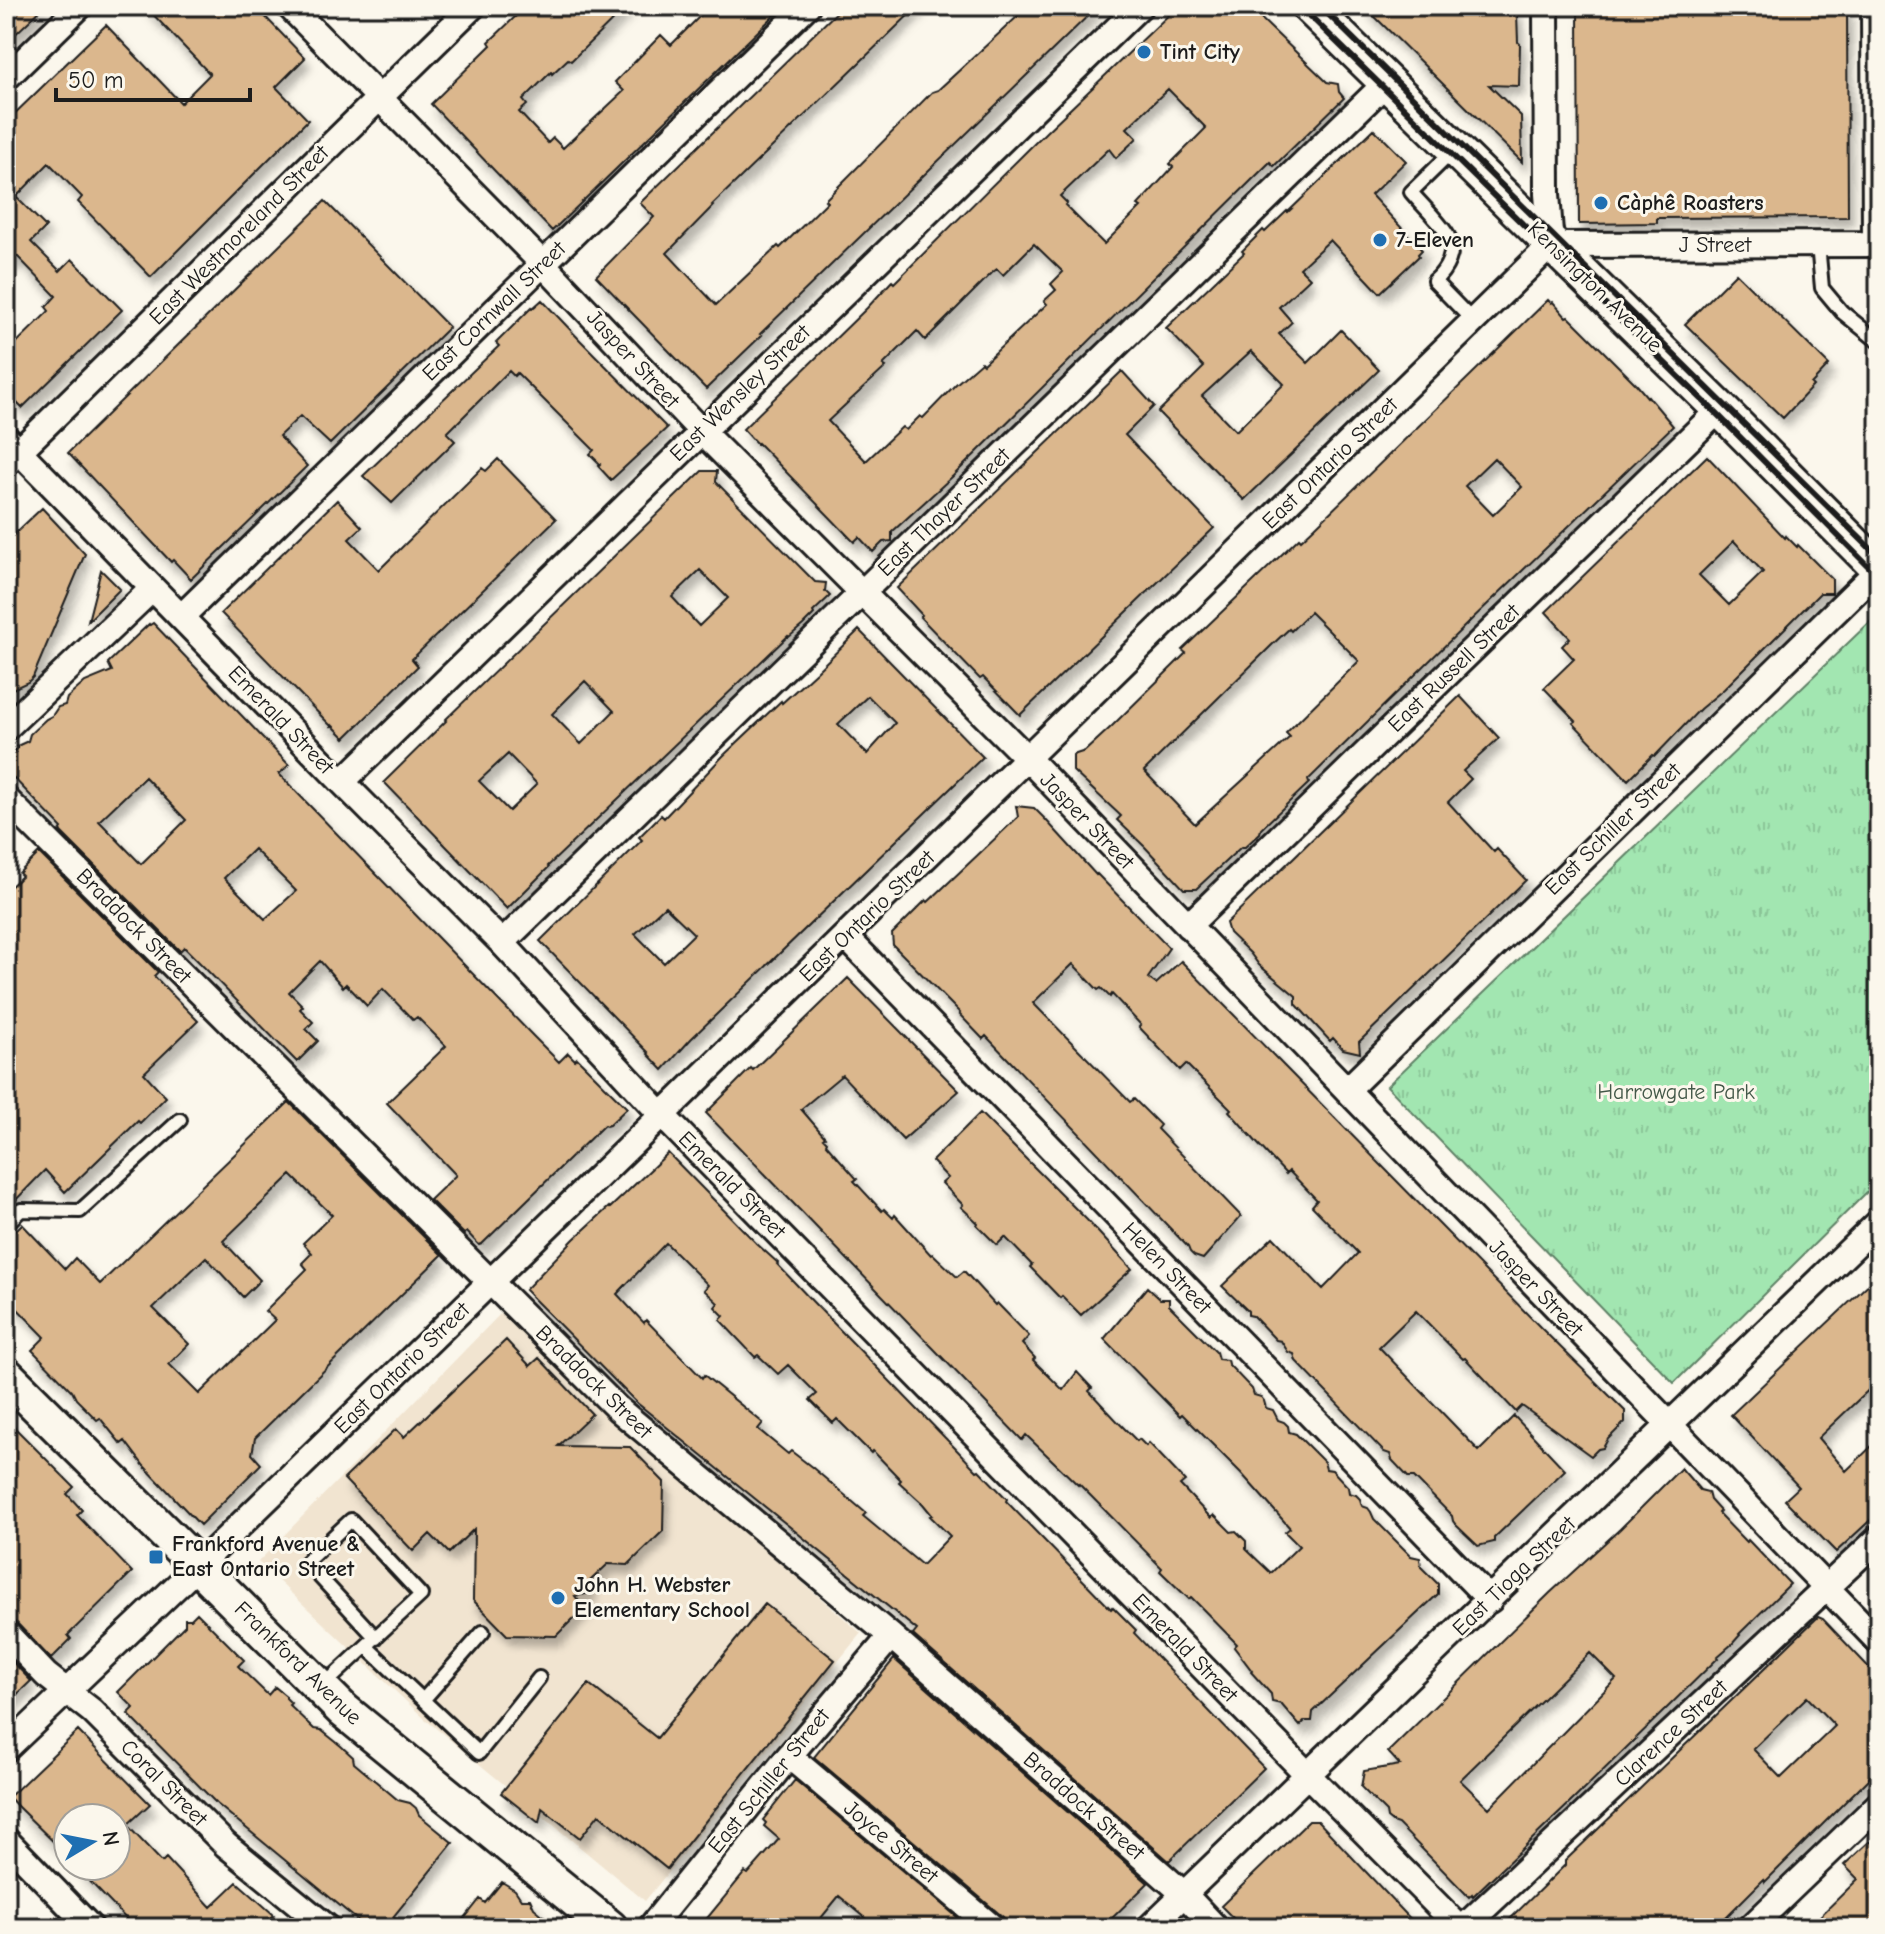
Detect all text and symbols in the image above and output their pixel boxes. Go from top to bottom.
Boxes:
place label: Tint City [1160,39,1241,65]
marker: Tint City [1135,43,1153,61]
scale bar [56,52,250,102]
text: 50 m [68,66,124,94]
street label: East Westmoreland Street [144,139,335,330]
place label: Càphê Roasters [1617,190,1764,216]
marker: Càphê Roasters [1592,194,1610,212]
street label: Kensington Avenue [1522,216,1668,358]
place label: 7-Eleven [1396,227,1474,253]
marker: 7-Eleven [1371,231,1389,249]
street label: J Street [1679,232,1752,258]
street label: East Cornwall Street [417,235,572,386]
street label: Jasper Street [581,305,685,414]
street label: East Wensley Street [664,319,816,467]
street label: East Ontario Street [1257,391,1404,534]
street label: East Thayer Street [872,442,1016,582]
street label: East Russell Street [1383,598,1526,737]
street label: Emerald Street [223,660,340,780]
street label: East Schiller Street [1540,757,1687,900]
street label: Jasper Street [1034,767,1140,875]
street label: East Ontario Street [794,844,941,987]
street label: Braddock Street [71,863,197,989]
park label: Harrowgate Park [1597,1079,1755,1105]
street label: Emerald Street [673,1126,792,1245]
street label: Helen Street [1117,1217,1218,1320]
street label: Jasper Street [1483,1234,1589,1342]
street label: East Ontario Street [329,1296,476,1439]
street label: Braddock Street [530,1320,658,1445]
street label: East Tioga Street [1447,1510,1581,1641]
place label: Frankford Avenue & East Ontario Street [172,1531,360,1582]
marker: Frankford Avenue & East Ontario Street [147,1548,165,1566]
place label: John H. Webster Elementary School [574,1572,750,1623]
street label: Emerald Street [1127,1588,1244,1708]
marker: John H. Webster Elementary School [549,1589,567,1607]
street label: Frankford Avenue [229,1596,367,1730]
street label: Clarence Street [1609,1673,1733,1792]
street label: East Schiller Street [703,1703,836,1859]
street label: Coral Street [115,1734,213,1832]
street label: Braddock Street [1018,1746,1150,1866]
street label: Joyce Street [839,1795,944,1889]
north arrow [52,1802,132,1882]
text: N [97,1829,125,1848]

